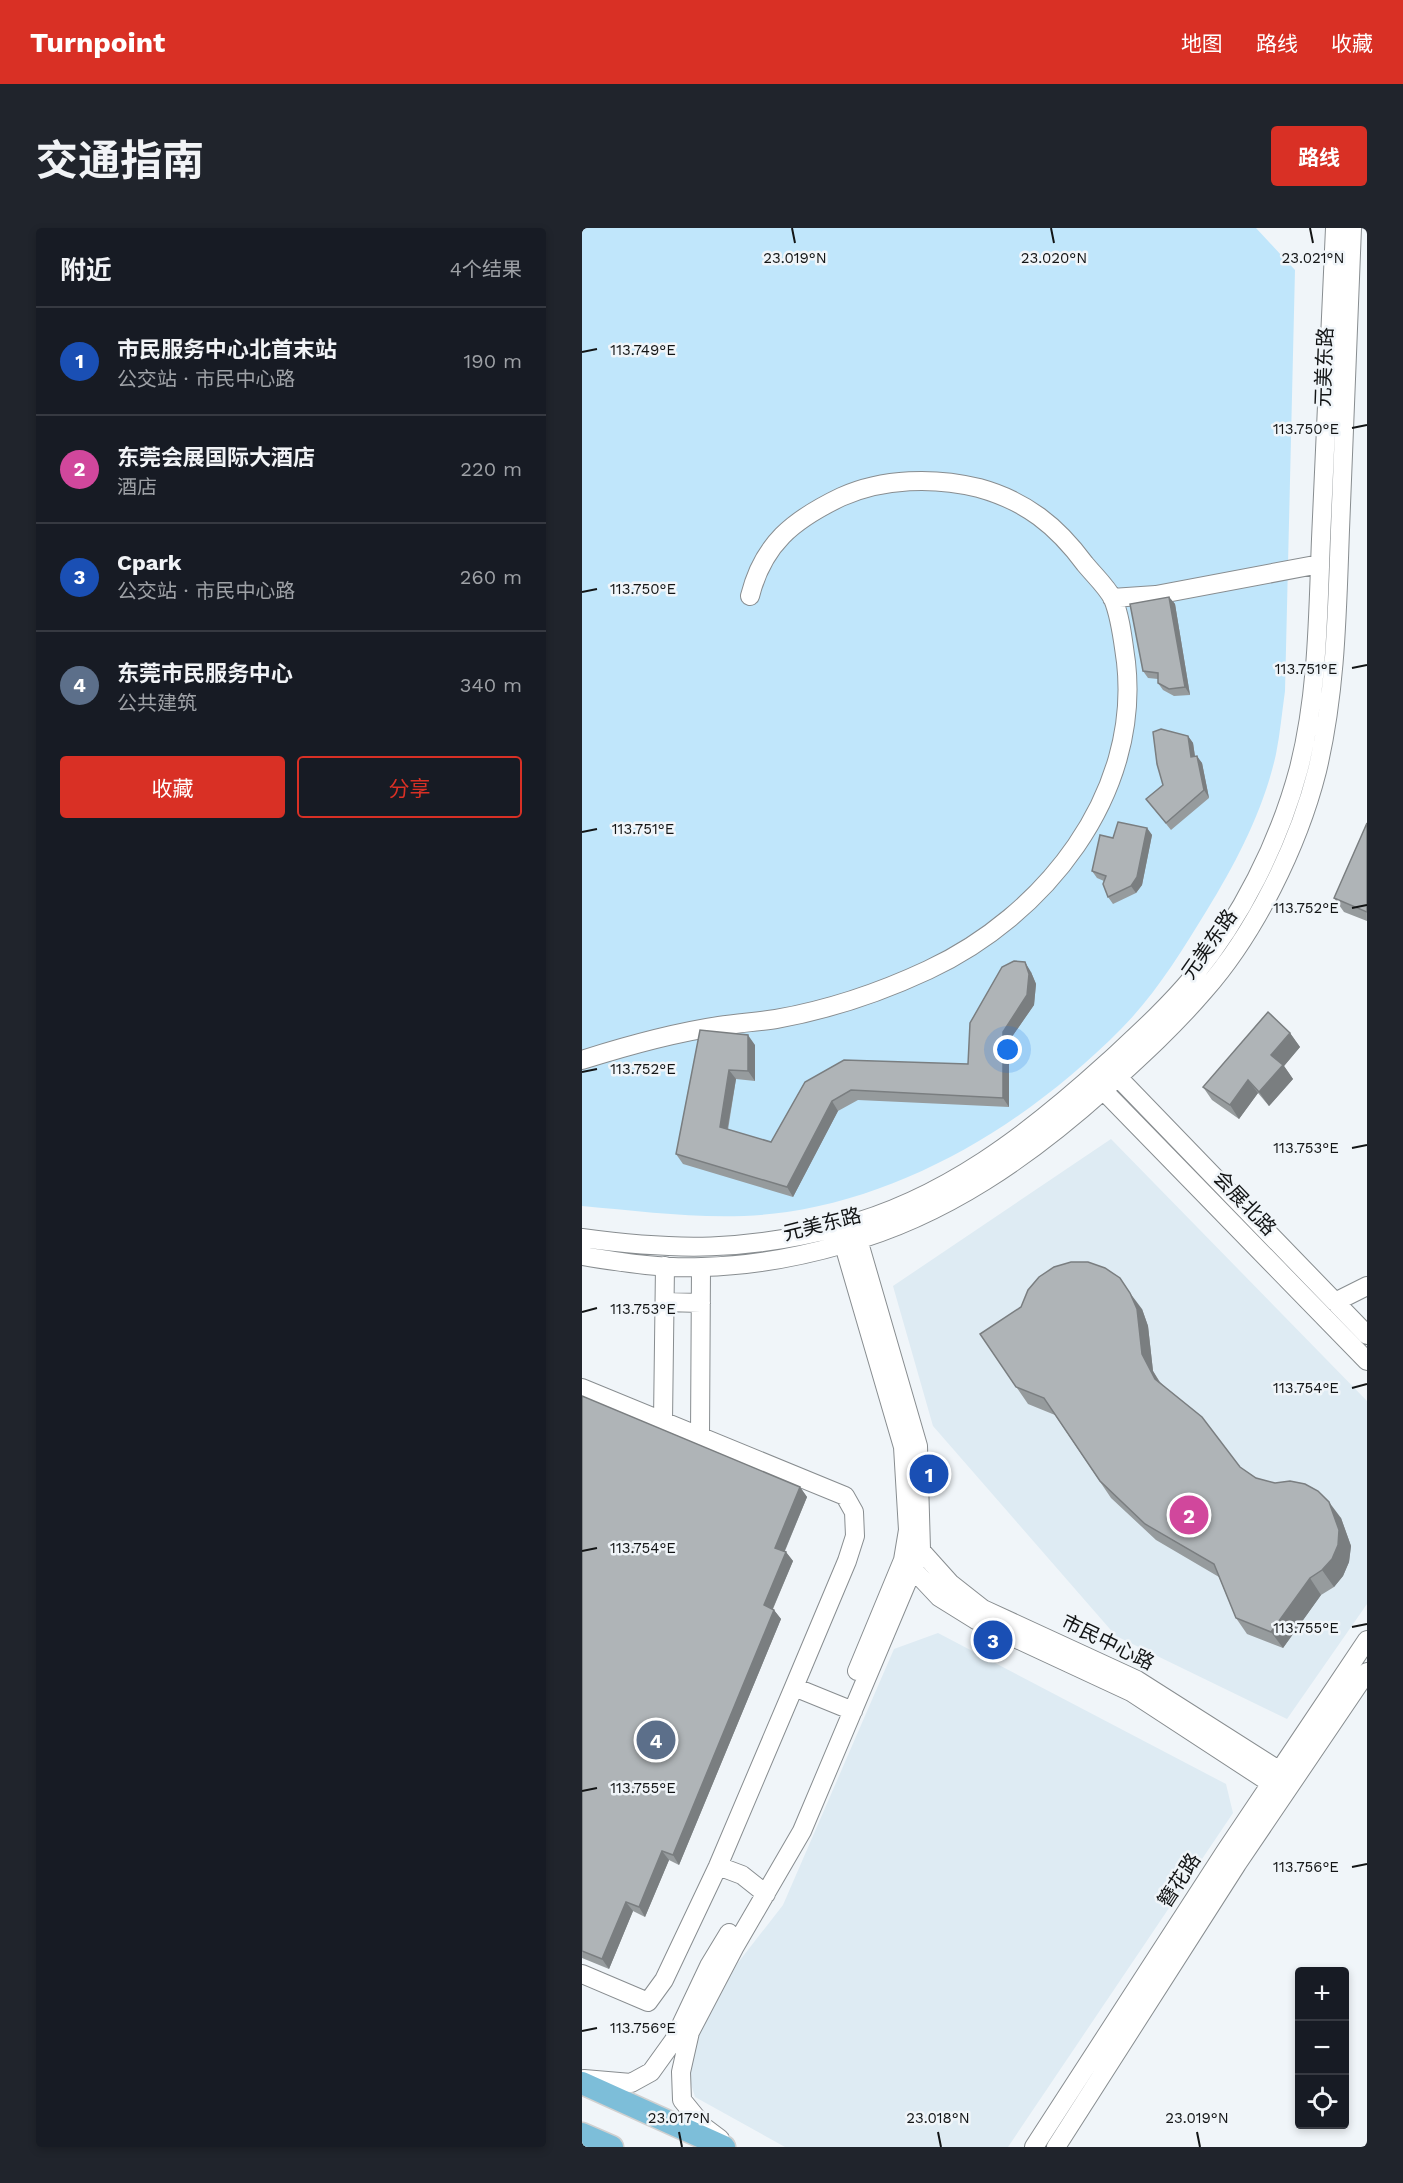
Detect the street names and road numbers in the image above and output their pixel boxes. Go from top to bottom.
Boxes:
street label: 元美东路 [1311,327,1337,407]
street label: 元美东路 [1176,904,1242,984]
street label: 会展北路 [1209,1166,1281,1240]
street label: 元美东路 [780,1203,864,1245]
street label: 市民中心路 [1058,1609,1158,1675]
street label: 簪花路 [1153,1848,1205,1912]

